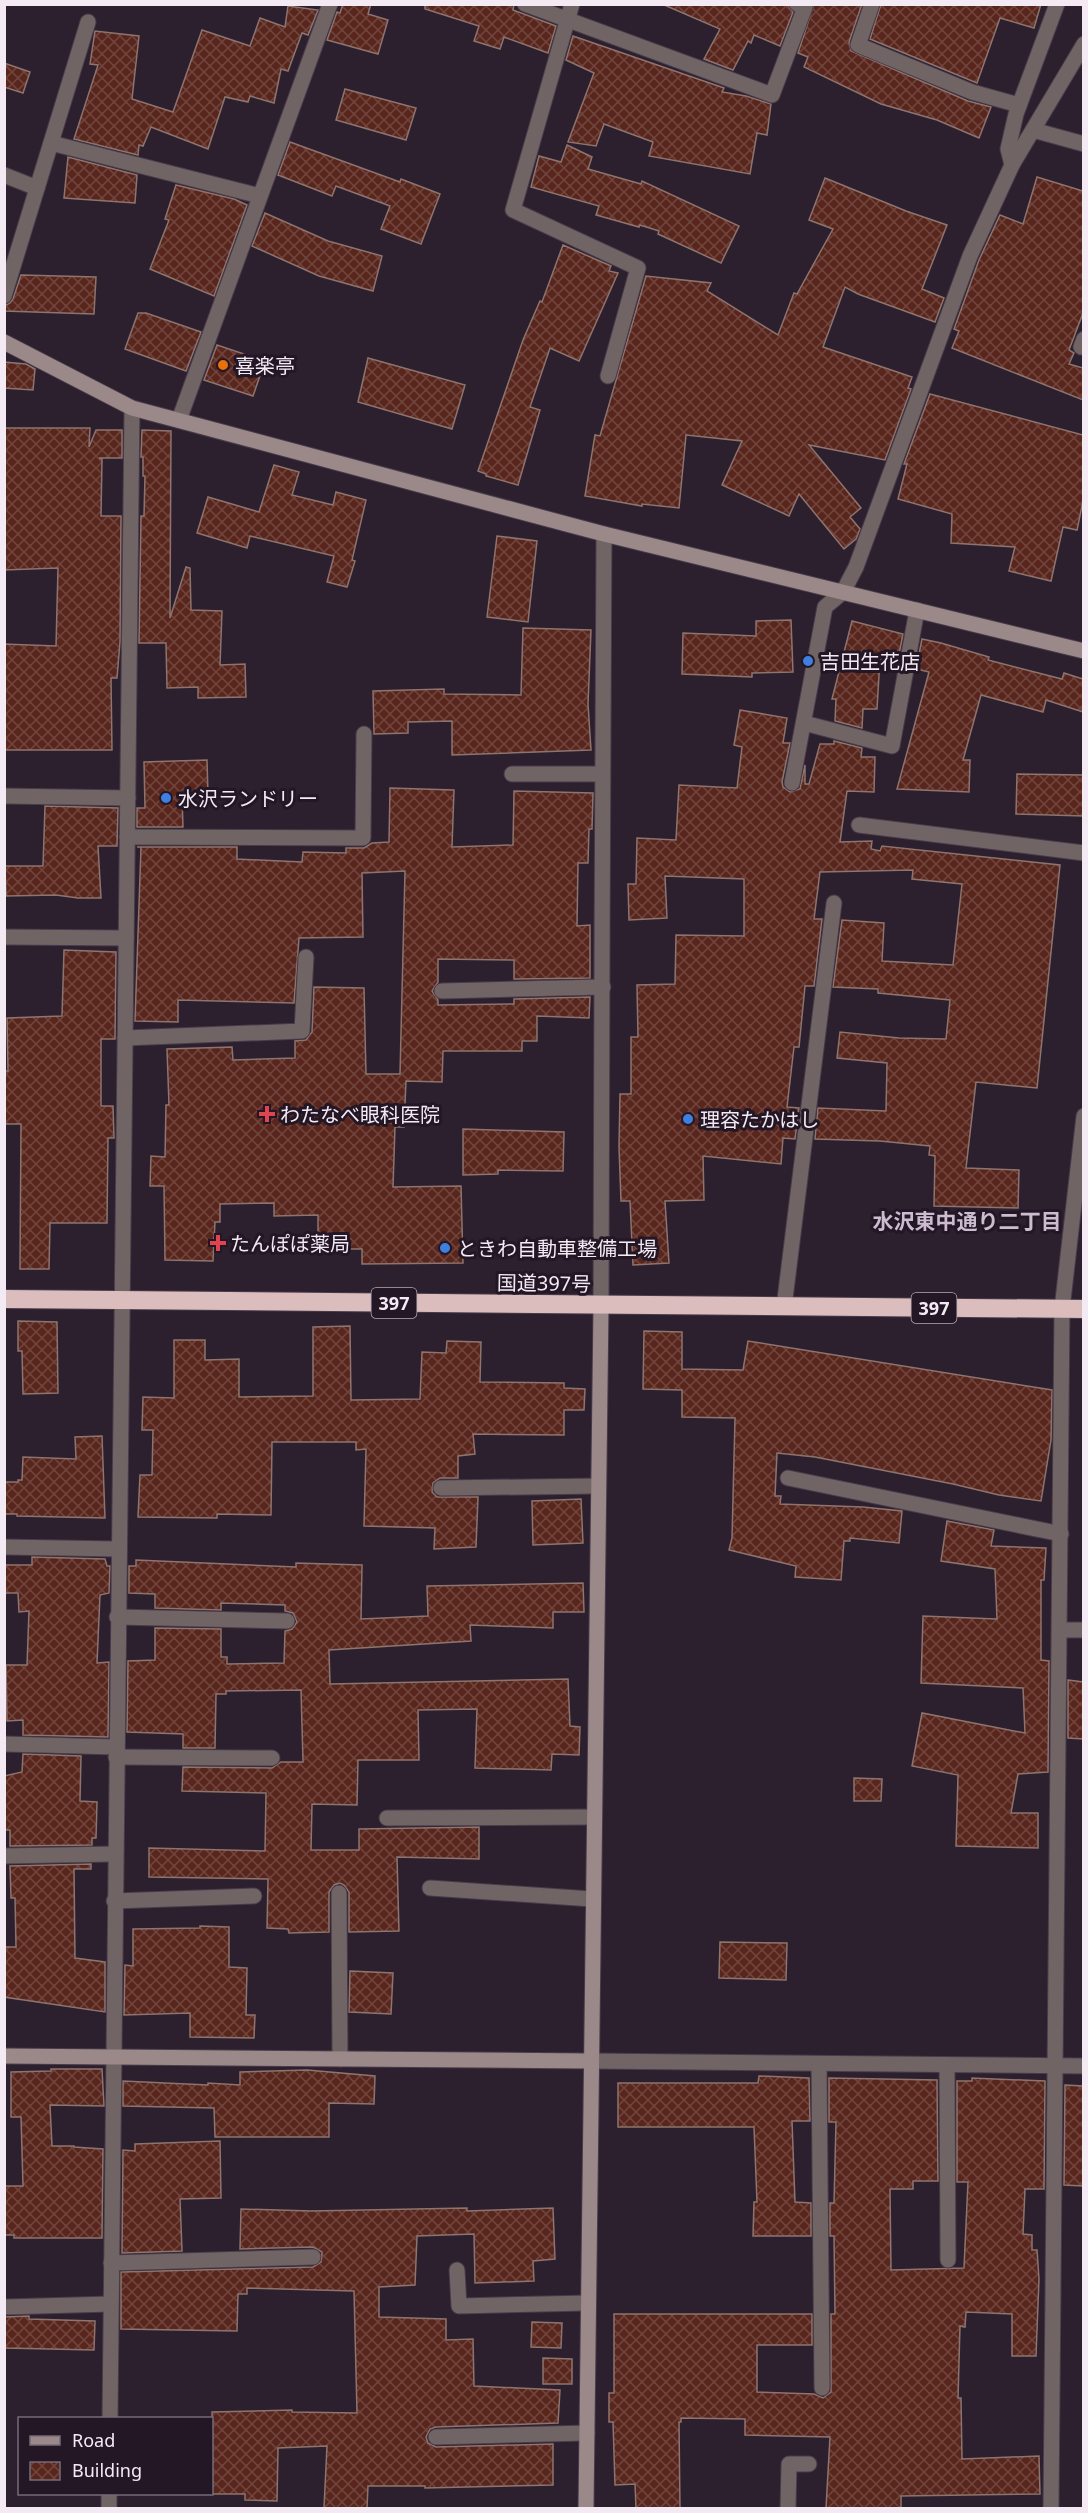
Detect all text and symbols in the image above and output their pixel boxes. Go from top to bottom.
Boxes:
place label: 喜楽亭 [235,352,295,379]
marker: 喜楽亭 [216,358,230,372]
place label: 吉田生花店 [820,648,920,675]
marker: 吉田生花店 [801,654,815,668]
place label: 水沢ランドリー [178,785,318,812]
marker: 水沢ランドリー [159,791,173,805]
place label: わたなべ眼科医院 [280,1101,440,1128]
marker: わたなべ眼科医院 [258,1105,276,1123]
place label: 理容たかはし [700,1106,819,1133]
marker: 理容たかはし [681,1112,695,1126]
district label: 水沢東中通り二丁目 [873,1207,1062,1235]
place label: たんぽぽ薬局 [230,1230,350,1257]
place label: ときわ自動車整備工場 [457,1235,657,1262]
marker: たんぽぽ薬局 [211,1236,225,1250]
marker: ときわ自動車整備工場 [438,1241,452,1255]
street label: 国道397号 [497,1269,591,1297]
road number: 397 [372,1288,416,1318]
road number: 397 [912,1293,956,1323]
legend [18,2417,213,2495]
text: Road [72,2428,115,2452]
text: Building [72,2458,142,2482]

